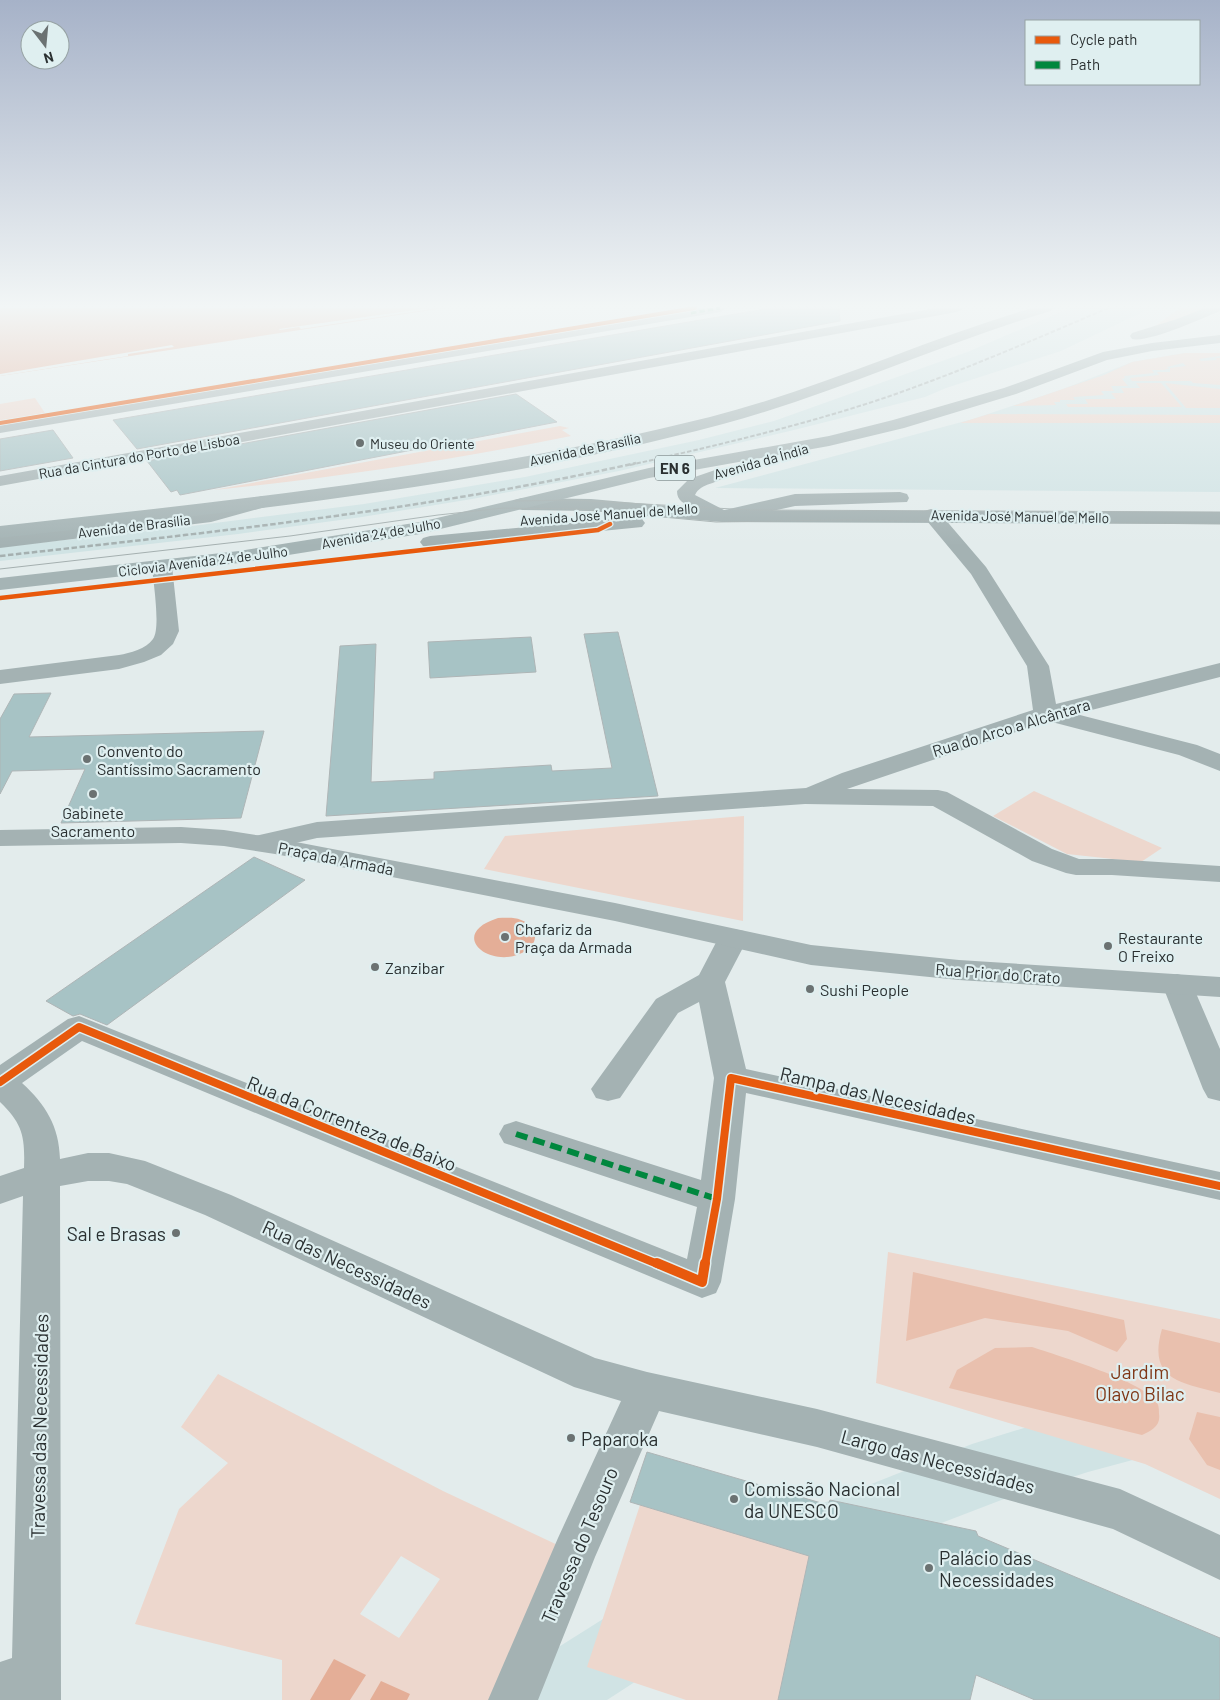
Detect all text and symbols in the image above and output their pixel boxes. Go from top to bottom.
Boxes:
north arrow [20,20,70,70]
legend [1025,20,1200,85]
text: Cycle path [1070,30,1137,48]
text: N [42,49,56,67]
text: Path [1070,55,1100,73]
street label: Avenida de Brasília [528,429,642,469]
street label: Rua da Cintura do Porto de Lisboa [37,430,241,482]
place label: Museu do Oriente [370,435,475,452]
marker: Museu do Oriente [354,437,366,449]
street label: Avenida da Índia [712,439,810,483]
road number: EN 6 [655,456,695,480]
street label: Avenida José Manuel de Mello [519,499,699,529]
street label: Avenida José Manuel de Mello [931,506,1109,526]
street label: Avenida de Brasília [77,511,191,541]
street label: Avenida 24 de Julho [320,514,442,552]
street label: Ciclovia Avenida 24 de Julho [117,542,289,580]
street label: Rua do Arco a Alcântara [930,694,1092,760]
place label: Convento do Santíssimo Sacramento [97,741,261,778]
marker: Convento do Santíssimo Sacramento [81,753,93,765]
marker: Gabinete Sacramento [87,788,99,800]
place label: Gabinete Sacramento [51,803,135,840]
street label: Praça da Armada [277,838,395,878]
place label: Chafariz da Praça da Armada [515,919,632,956]
place label: Restaurante O Freixo [1118,928,1203,965]
marker: Chafariz da Praça da Armada [499,931,511,943]
marker: Restaurante O Freixo [1102,940,1114,952]
place label: Zanzibar [385,958,445,977]
street label: Rua Prior do Crato [935,959,1061,987]
marker: Zanzibar [369,961,381,973]
place label: Sushi People [820,980,909,999]
marker: Sushi People [804,983,816,995]
street label: Rampa das Necesidades [778,1061,978,1129]
street label: Rua da Correnteza de Baixo [244,1070,460,1176]
street label: Rua das Necessidades [259,1215,435,1313]
place label: Sal e Brasas [67,1222,166,1245]
marker: Sal e Brasas [170,1227,182,1239]
street label: Travessa das Necessidades [26,1314,52,1538]
park label: Jardim Olavo Bilac [1095,1360,1185,1405]
street label: Largo das Necessidades [839,1424,1037,1498]
place label: Paparoka [581,1427,658,1450]
marker: Paparoka [565,1432,577,1444]
street label: Travessa do Tesouro [536,1464,622,1626]
place label: Comissão Nacional da UNESCO [744,1477,900,1522]
marker: Comissão Nacional da UNESCO [728,1493,740,1505]
place label: Palácio das Necessidades [939,1546,1054,1591]
marker: Palácio das Necessidades [923,1562,935,1574]

